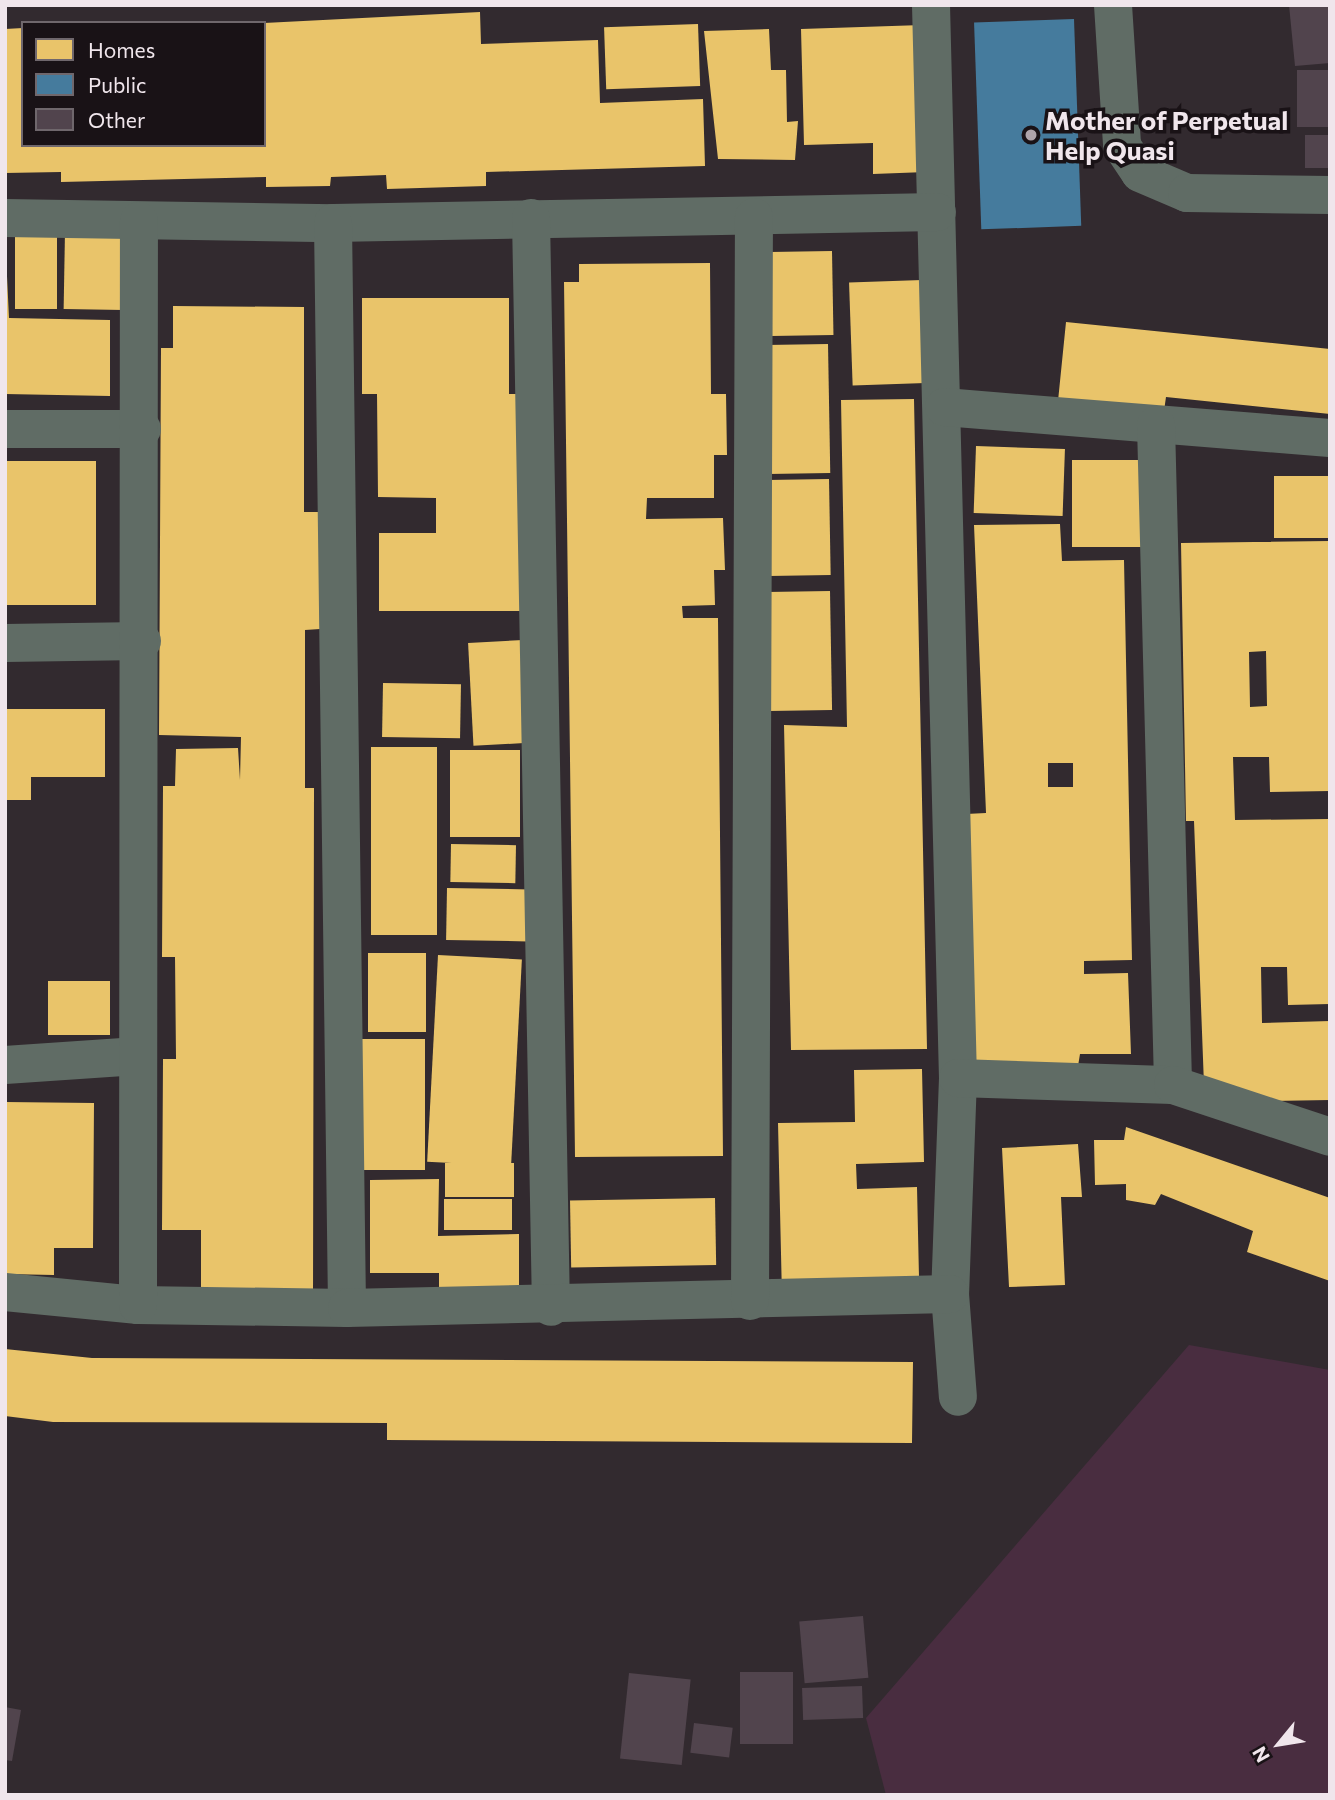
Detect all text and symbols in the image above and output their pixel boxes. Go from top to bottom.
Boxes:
legend [21,21,266,147]
text: Homes [88,37,155,62]
text: Public [88,72,146,97]
place label: Mother of Perpetual Help Quasi [1045,104,1288,166]
text: Other [88,107,145,132]
marker: Mother of Perpetual Help Quasi [1023,127,1039,143]
north arrow [1244,1709,1314,1779]
text: N [1247,1743,1274,1767]

